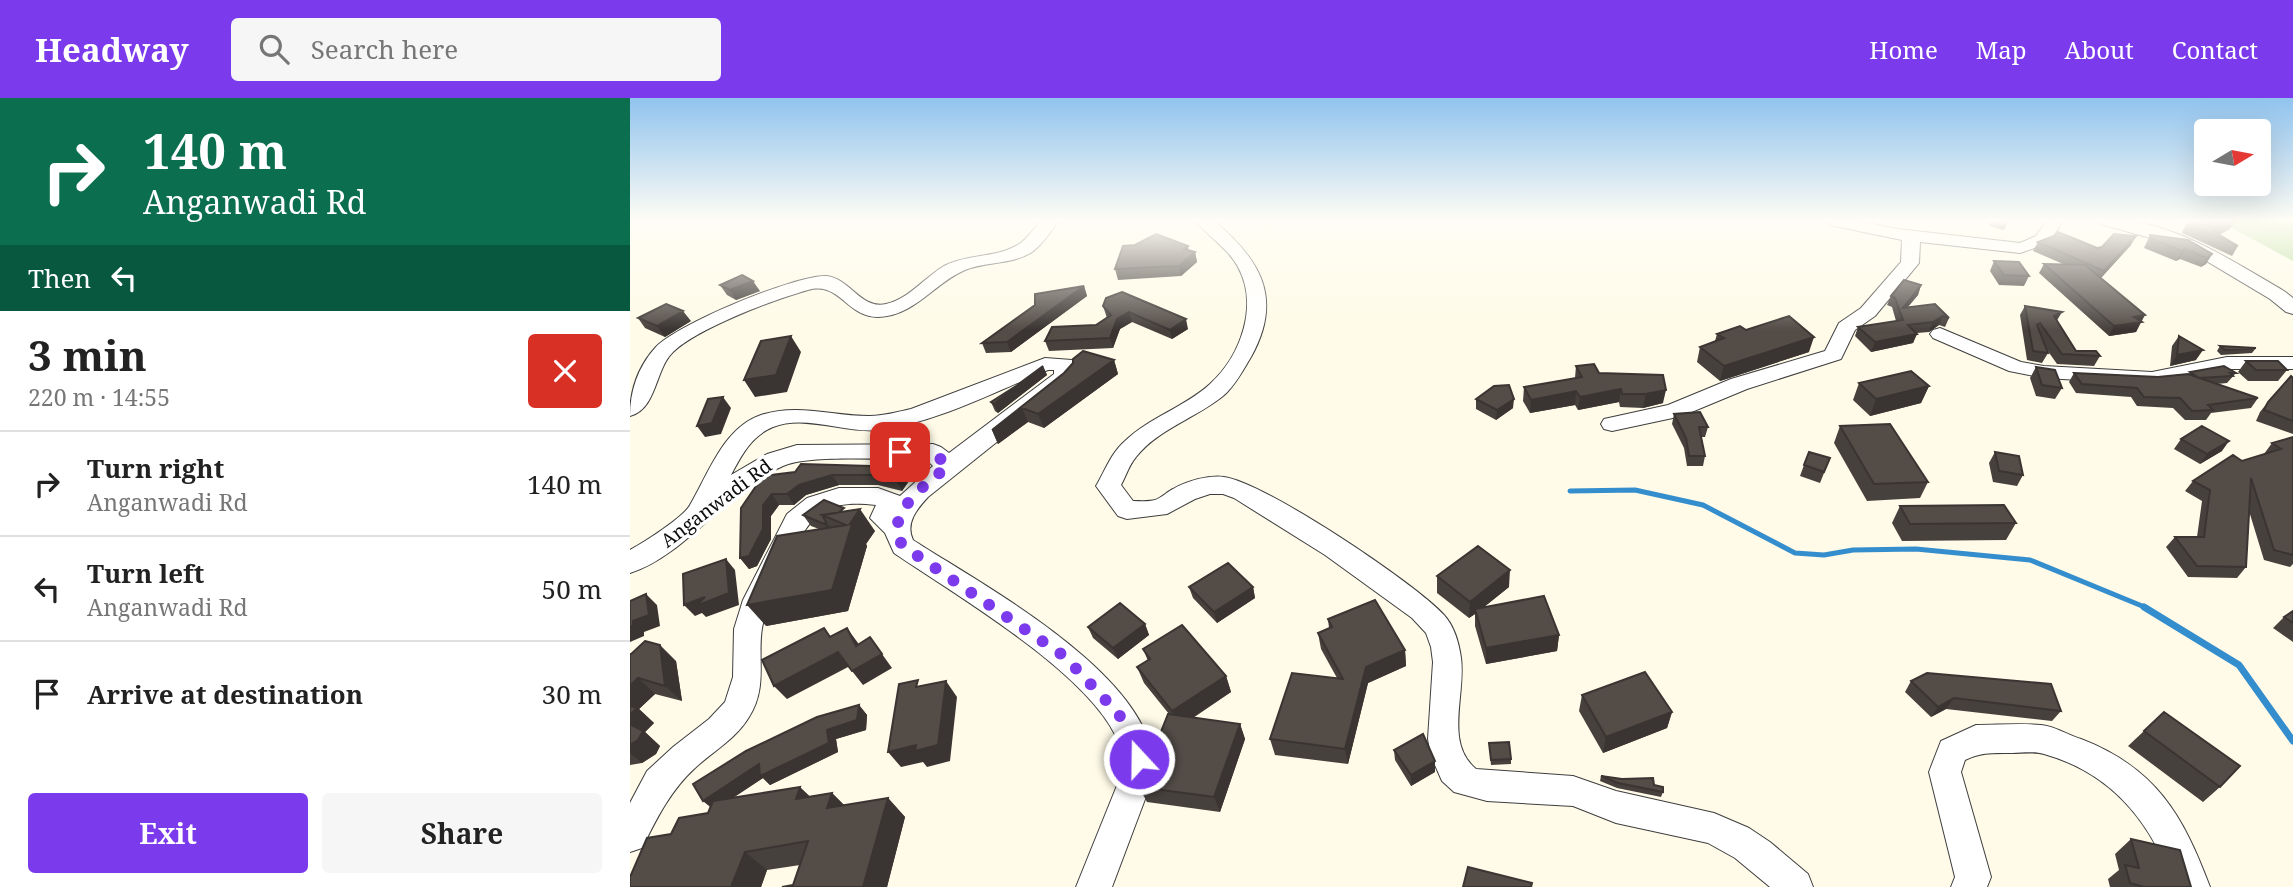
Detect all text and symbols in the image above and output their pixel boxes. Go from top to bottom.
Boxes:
search box [231,18,721,81]
text: Headway [35,27,189,72]
icon: search [255,30,293,68]
text: Search here [311,31,458,67]
text: Home [1869,33,1938,66]
text: Map [1976,33,2027,66]
text: About [2065,33,2134,66]
text: Contact [2172,33,2258,66]
text: 140 m [143,117,287,183]
north arrow [2194,119,2272,196]
map controls [2194,119,2271,196]
icon: right [28,126,119,217]
text: Anganwadi Rd [143,180,367,223]
icon: left [105,259,143,297]
text: Then [28,260,91,296]
text: 3 min [28,326,147,383]
button: close [528,334,602,408]
text: 220 m · 14:55 [28,381,170,413]
pin [870,422,930,482]
icon: arrive [881,433,919,471]
text: Turn right [87,450,224,486]
street label: Anganwadi Rd [655,452,777,553]
icon: right [28,465,66,503]
text: 140 m [527,466,602,502]
text: Anganwadi Rd [87,486,248,518]
text: Turn left [87,555,204,591]
icon: left [28,570,66,608]
text: 50 m [542,571,602,607]
text: Anganwadi Rd [87,591,248,623]
icon: arrive [28,675,66,713]
text: Arrive at destination [87,676,363,712]
text: 30 m [542,676,602,712]
position arrow [1102,722,1176,796]
button: Exit [28,793,308,873]
button: Share [322,793,602,873]

